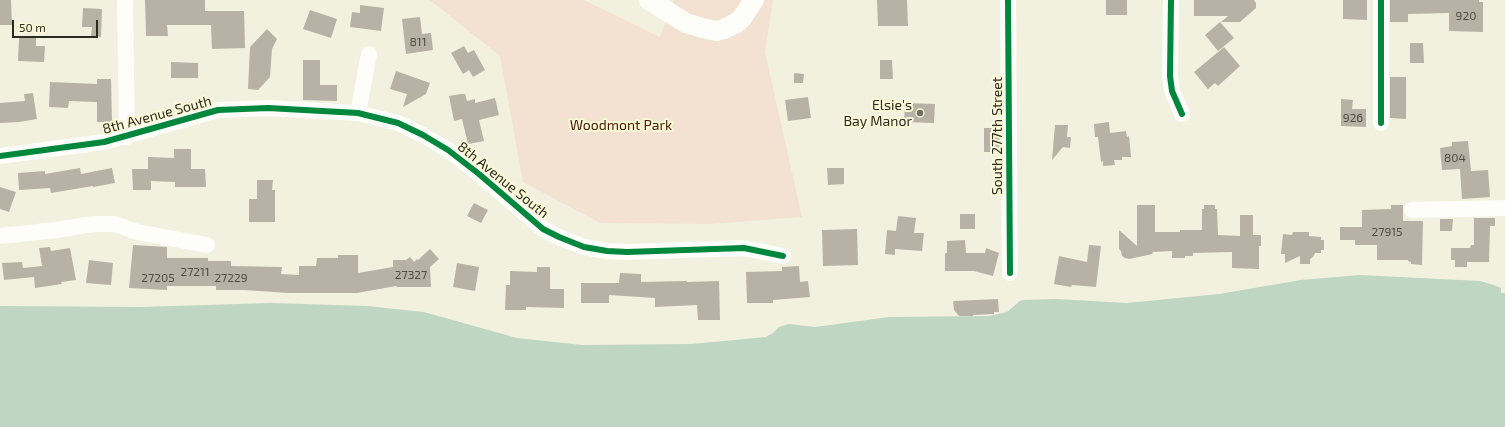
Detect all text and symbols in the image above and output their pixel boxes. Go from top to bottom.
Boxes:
house number: 920 [1456,9,1476,23]
scale bar [14,12,100,38]
text: 50 m [19,20,46,34]
house number: 811 [410,35,426,49]
street label: South 277th Street [989,77,1005,195]
street label: 8th Avenue South [101,92,213,138]
place label: Elsie's Bay Manor [843,97,912,130]
marker: Elsie's Bay Manor [915,108,925,118]
house number: 926 [1343,111,1363,125]
park label: Woodmont Park [570,117,672,133]
street label: 8th Avenue South [454,138,552,222]
house number: 804 [1444,151,1466,165]
house number: 27915 [1372,225,1402,239]
house number: 27211 [180,265,210,279]
house number: 27327 [395,268,427,282]
house number: 27205 [141,271,175,285]
house number: 27229 [214,271,248,285]

